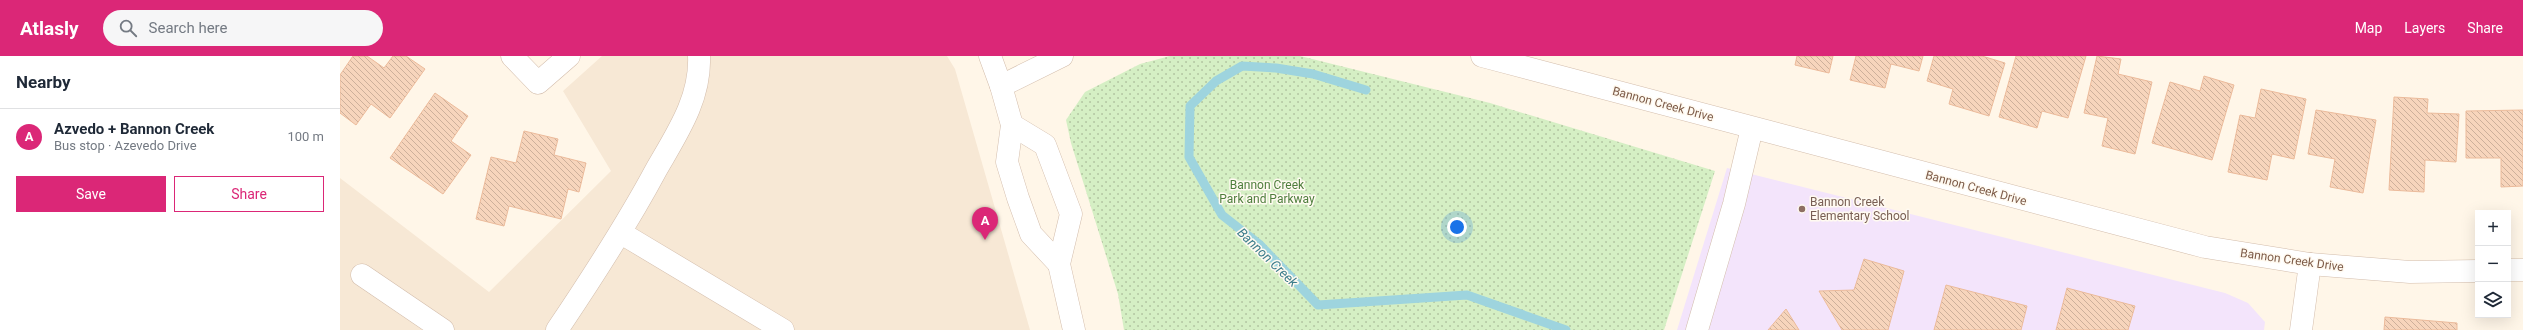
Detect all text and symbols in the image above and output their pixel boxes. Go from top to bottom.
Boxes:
search box [103,10,383,46]
text: Atlasly [20,17,79,40]
icon: search [117,17,139,39]
text: Search here [149,19,228,37]
text: Map [2355,20,2382,36]
text: Layers [2404,20,2445,36]
text: Share [2467,20,2503,36]
text: Nearby [16,72,71,92]
street label: Bannon Creek Drive [1611,84,1715,124]
text: Azvedo + Bannon Creek [54,120,214,138]
text: A [25,129,33,144]
text: 100 m [287,129,324,144]
text: Bus stop · Azevedo Drive [54,138,197,153]
street label: Bannon Creek Drive [1924,168,2028,208]
button: Save [16,176,166,212]
button: Share [174,176,324,212]
park label: Bannon Creek Park and Parkway [1219,178,1315,206]
place label: Bannon Creek Elementary School [1810,195,1910,223]
marker: Bannon Creek Elementary School [1797,204,1807,214]
pin: A [972,207,998,240]
map controls [2475,210,2511,318]
button: + [2475,210,2511,246]
your location [1447,217,1467,237]
water label: Bannon Creek [1234,225,1301,290]
street label: Bannon Creek Drive [2239,246,2345,274]
button: − [2475,246,2511,282]
button: layers [2475,282,2511,318]

